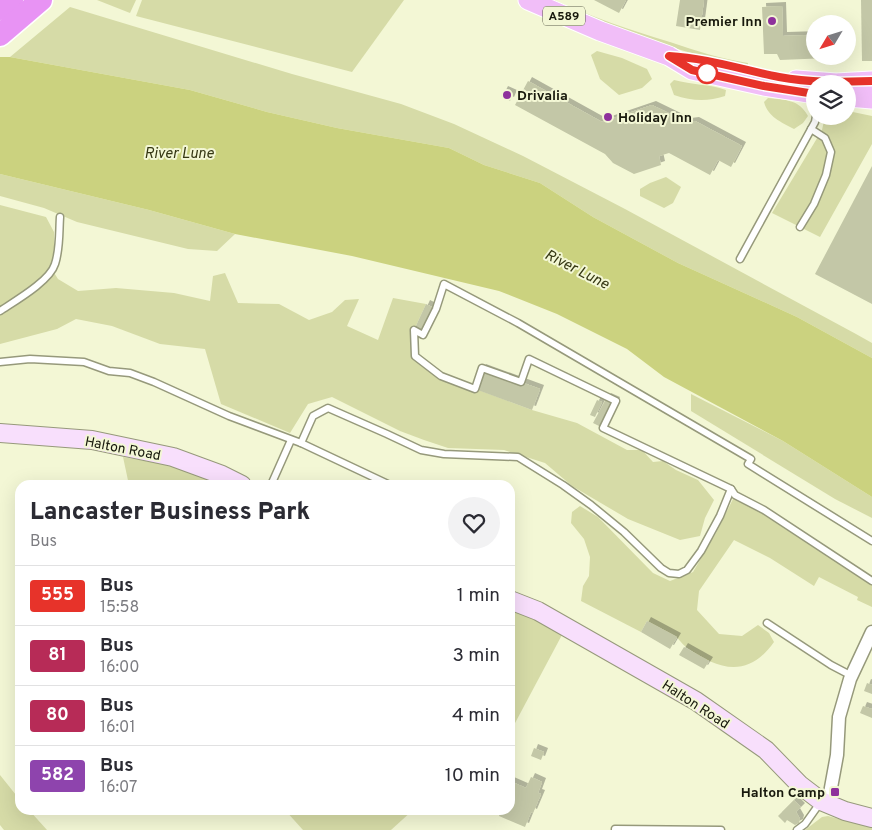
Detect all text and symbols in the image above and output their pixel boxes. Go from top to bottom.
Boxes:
road number: A589 [543,7,585,26]
place label: Premier Inn [686,14,762,31]
marker: Premier Inn [766,15,778,27]
north arrow [806,15,856,65]
map controls [806,15,856,125]
unlabelled marker [696,62,718,84]
button: layers [806,75,856,125]
place label: Drivalia [517,88,568,105]
marker: Drivalia [501,89,513,101]
place label: Holiday Inn [618,110,692,127]
marker: Holiday Inn [602,111,614,123]
water label: River Lune [144,145,214,164]
water label: River Lune [541,246,612,295]
street label: Halton Road [83,434,162,465]
button: heart [448,497,500,549]
text: Lancaster Business Park [30,498,310,528]
text: Bus [30,532,57,552]
text: Bus [100,574,134,598]
text: 555 [41,584,74,607]
text: 1 min [457,584,500,608]
text: 15:58 [100,598,139,618]
text: Bus [100,634,134,658]
text: 81 [48,644,67,667]
text: 3 min [452,644,500,668]
text: 16:00 [100,658,140,678]
street label: Halton Road [658,677,732,733]
text: Bus [100,694,134,718]
text: 80 [46,704,69,727]
text: 4 min [452,704,500,728]
text: 16:01 [100,718,135,738]
text: Bus [100,754,134,778]
text: 582 [41,764,74,787]
text: 10 min [445,764,500,788]
text: 16:07 [100,778,137,798]
place label: Halton Camp [741,785,825,802]
marker: Halton Camp [829,786,841,798]

